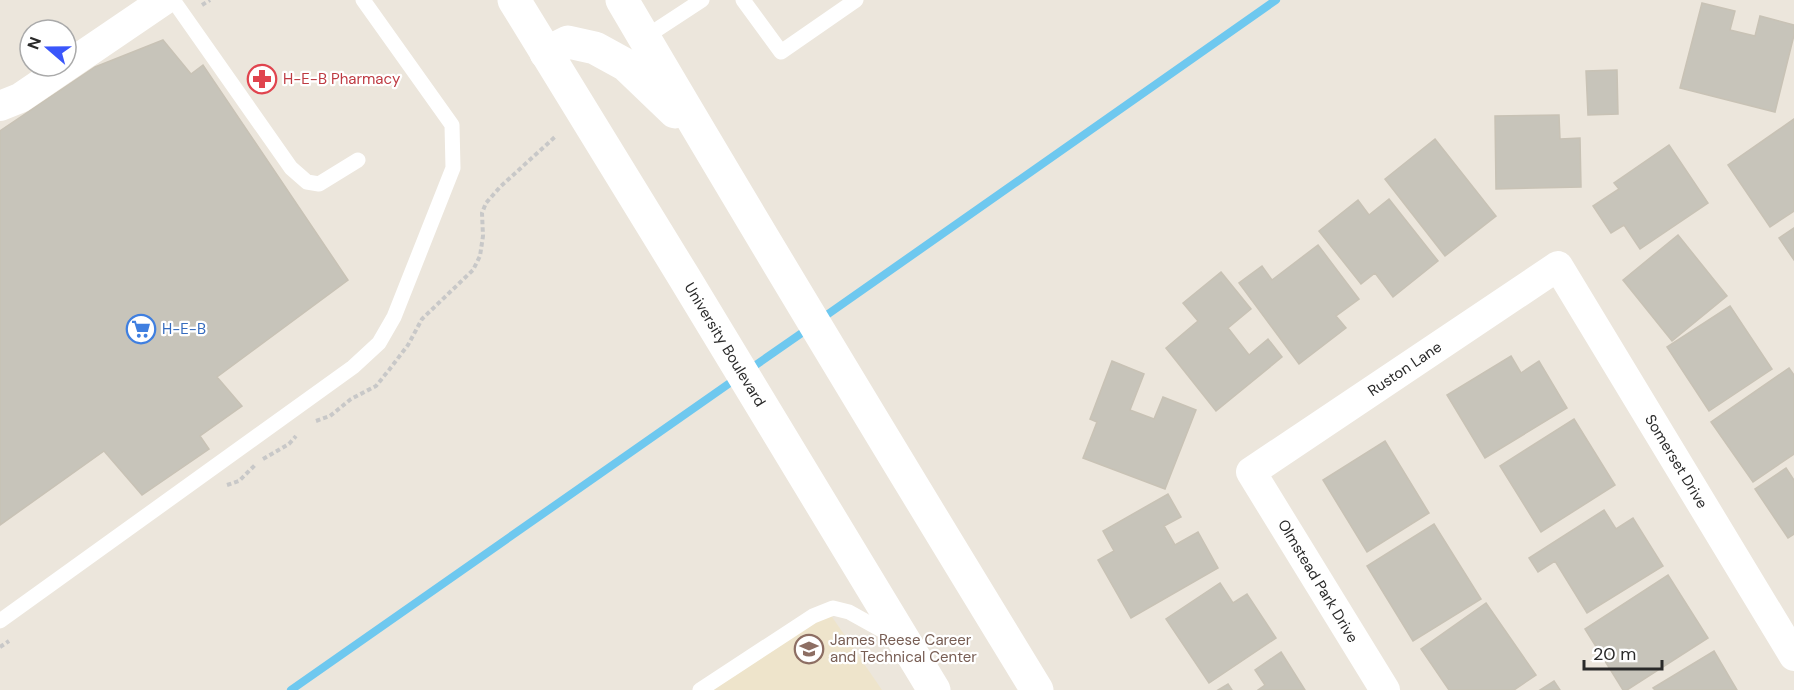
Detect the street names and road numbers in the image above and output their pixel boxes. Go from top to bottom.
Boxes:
street label: University Boulevard [680,279,770,410]
street label: Ruston Lane [1364,337,1446,401]
street label: Somerset Drive [1640,411,1712,512]
street label: Olmstead Park Drive [1273,516,1363,646]

